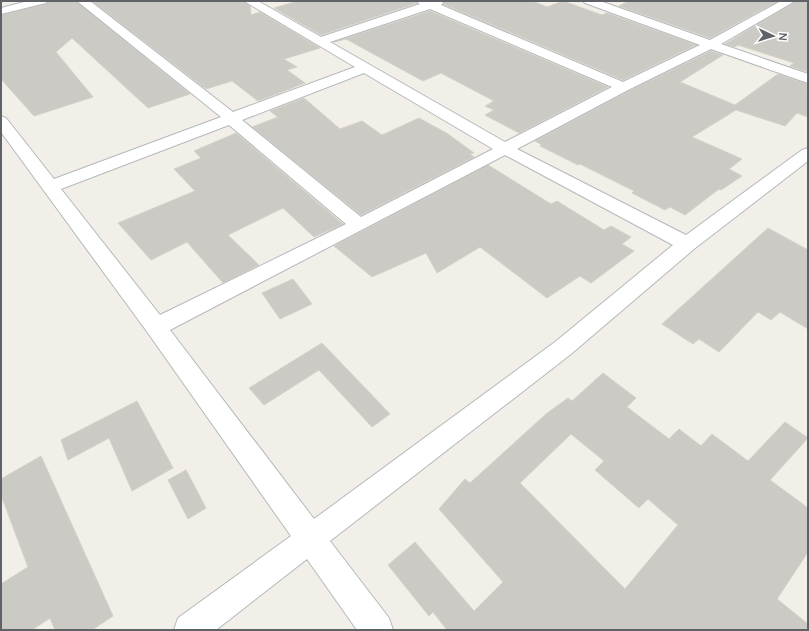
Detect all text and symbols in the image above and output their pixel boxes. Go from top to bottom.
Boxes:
north arrow [753,16,793,56]
text: N [776,32,791,41]

